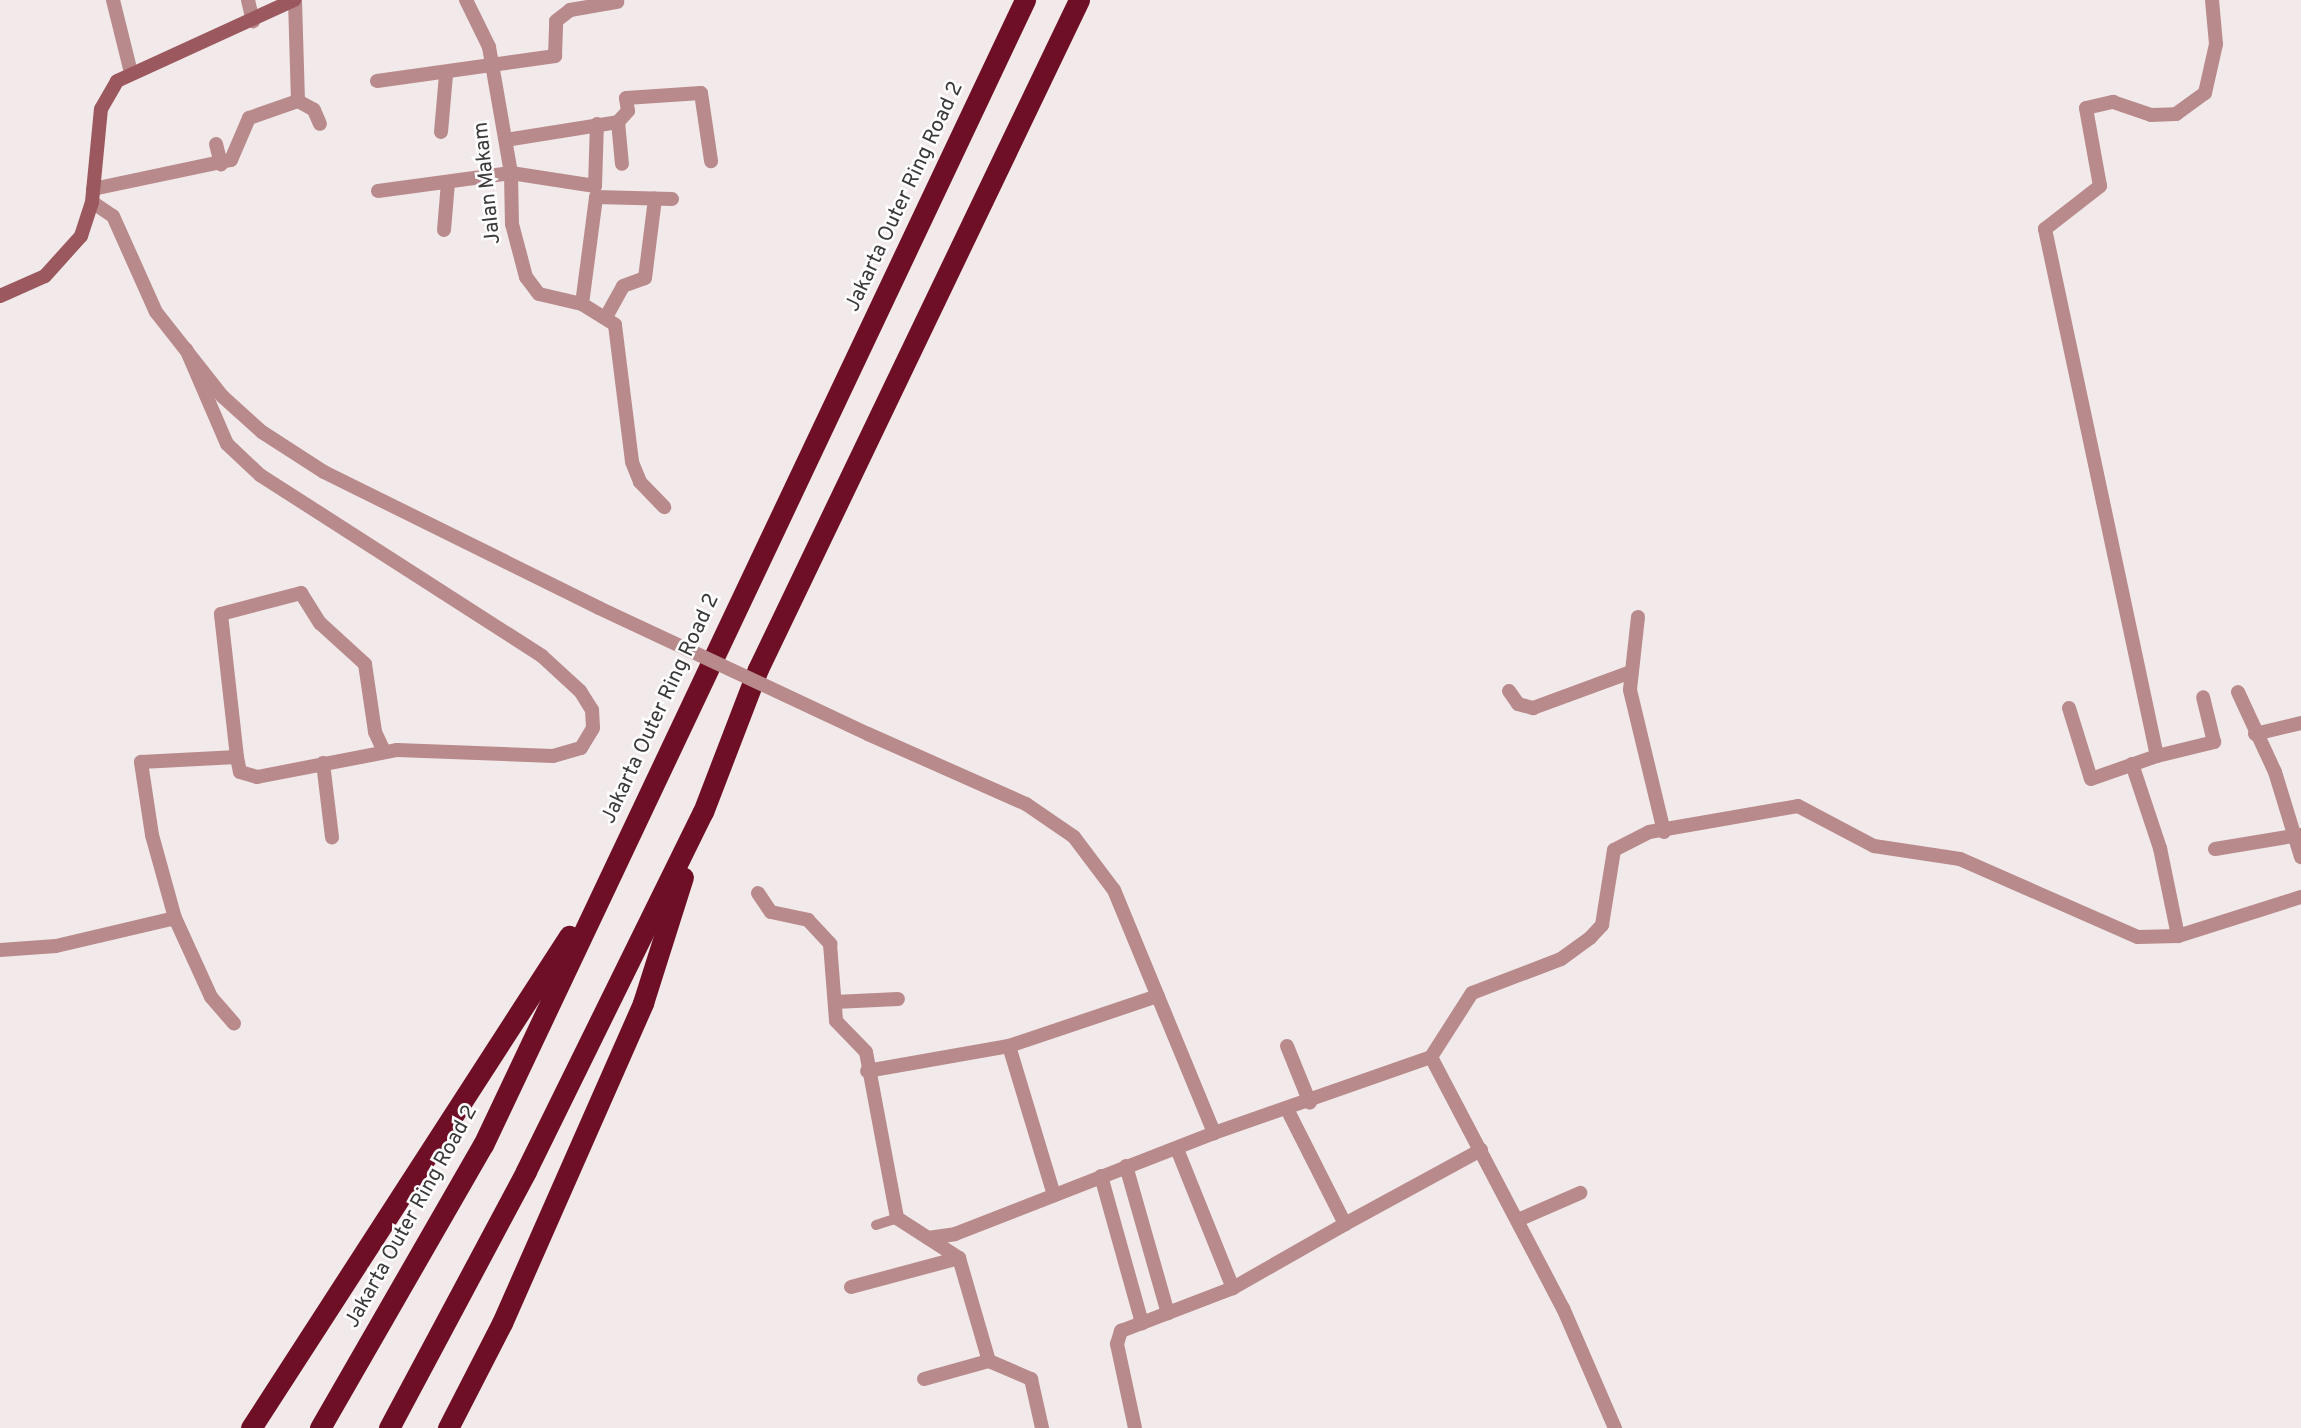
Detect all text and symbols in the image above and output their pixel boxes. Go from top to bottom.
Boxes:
street label: Jakarta Outer Ring Road 2 [841,78,969,316]
street label: Jalan Makam [469,120,507,246]
street label: Jakarta Outer Ring Road 2 [597,590,725,828]
street label: Jakarta Outer Ring Road 2 [340,1101,484,1333]

